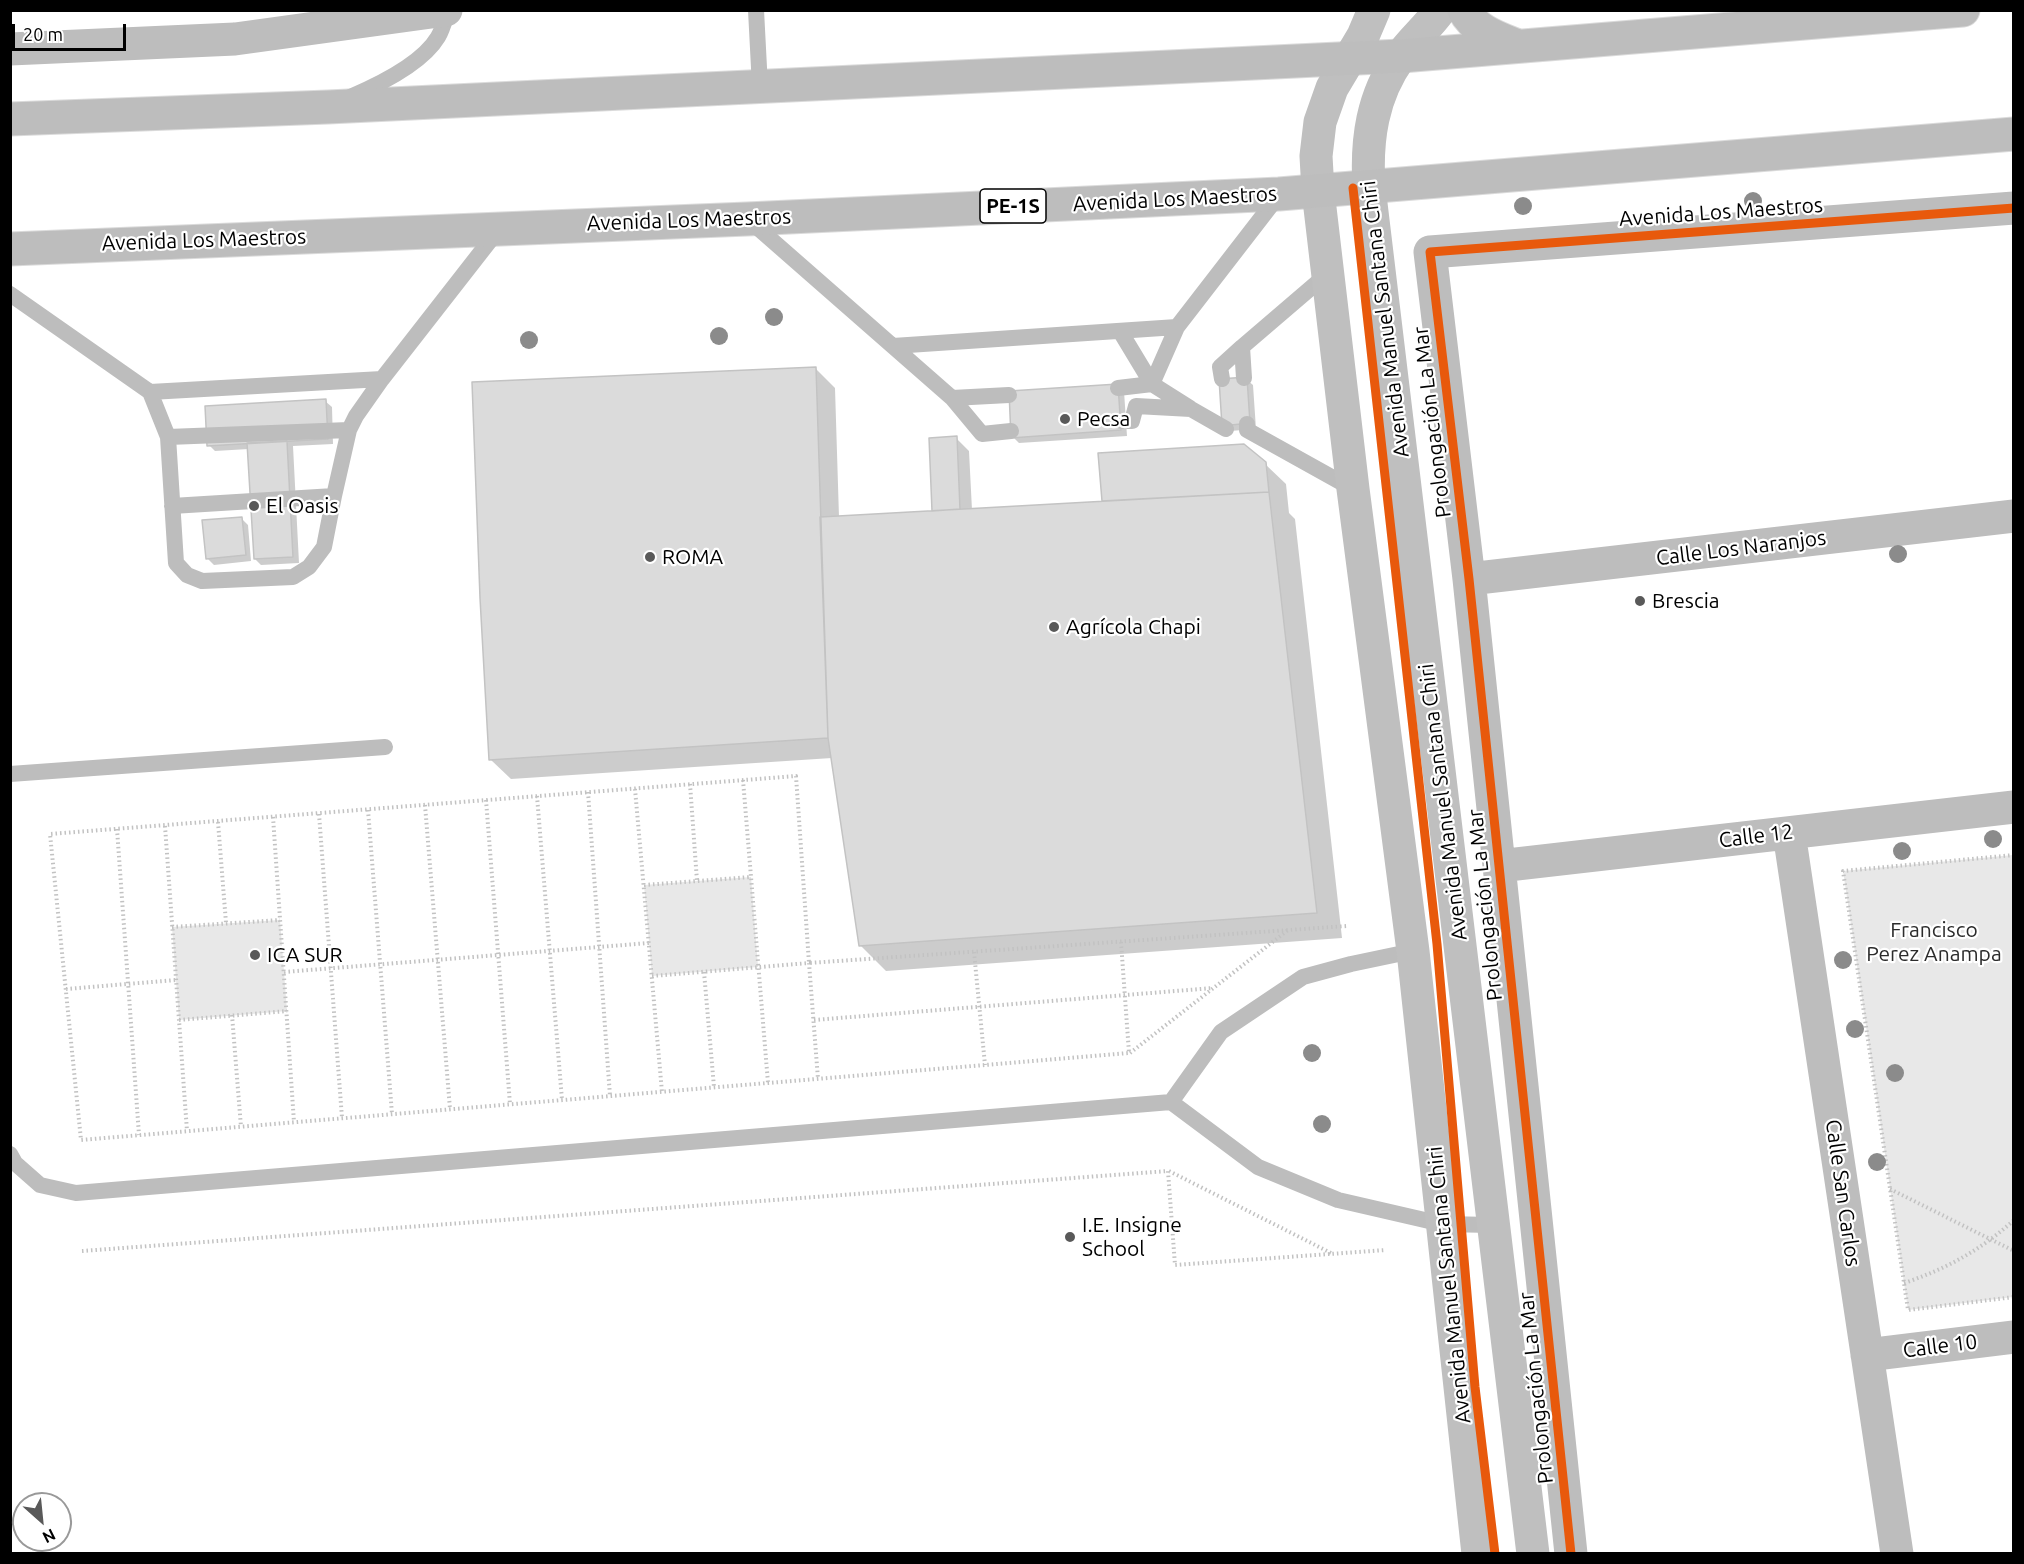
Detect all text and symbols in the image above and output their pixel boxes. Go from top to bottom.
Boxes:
scale bar [15,12,129,50]
text: 20 m [23,24,63,44]
street label: Avenida Manuel Santana Chiri [1356,179,1414,459]
street label: Avenida Los Maestros [1072,181,1278,217]
road number: PE-1S [980,189,1046,223]
street label: Avenida Los Maestros [1618,192,1824,232]
street label: Avenida Los Maestros [586,204,792,236]
street label: Avenida Los Maestros [101,224,307,256]
street label: Prolongación La Mar [1408,325,1456,519]
place label: Pecsa [1077,406,1130,432]
marker: Pecsa [1058,412,1072,426]
place label: El Oasis [266,493,339,519]
marker: El Oasis [247,499,261,513]
street label: Calle Los Naranjos [1655,525,1827,571]
place label: ROMA [662,544,723,570]
marker: ROMA [643,550,657,564]
place label: Brescia [1652,588,1720,614]
marker: Brescia [1633,594,1647,608]
place label: Agrícola Chapi [1066,614,1201,640]
marker: Agrícola Chapi [1047,620,1061,634]
street label: Avenida Manuel Santana Chiri [1414,662,1472,942]
street label: Prolongación La Mar [1462,808,1508,1002]
street label: Calle 12 [1717,819,1795,853]
park label: Francisco Perez Anampa [1866,917,2002,967]
place label: ICA SUR [267,942,343,968]
marker: ICA SUR [248,948,262,962]
street label: Calle San Carlos [1820,1118,1866,1268]
street label: Avenida Manuel Santana Chiri [1422,1145,1476,1425]
place label: I.E. Insigne School [1082,1212,1182,1262]
marker: I.E. Insigne School [1063,1230,1077,1244]
street label: Prolongación La Mar [1513,1291,1559,1485]
street label: Calle 10 [1901,1329,1979,1363]
north arrow [12,1492,72,1552]
text: N [40,1526,59,1547]

